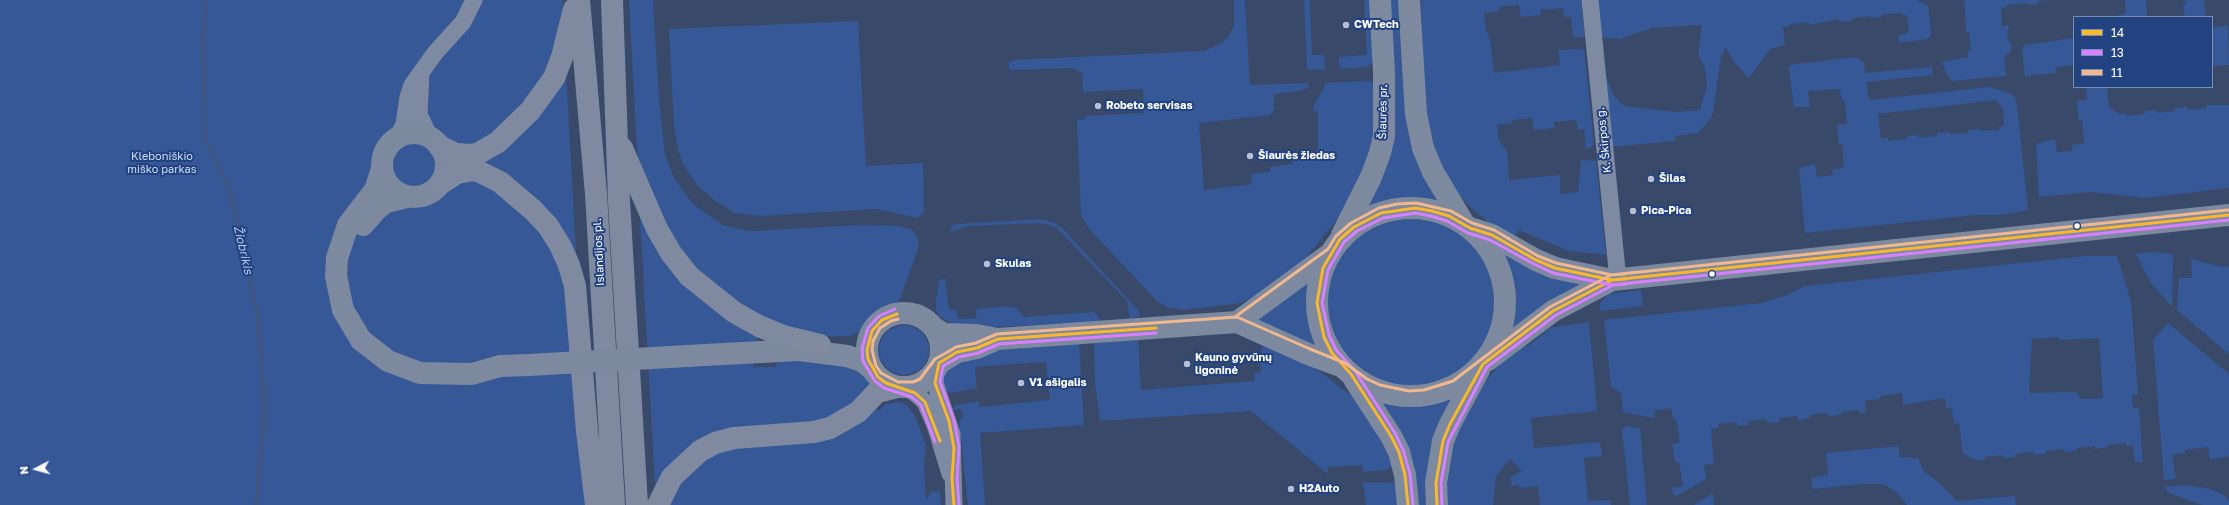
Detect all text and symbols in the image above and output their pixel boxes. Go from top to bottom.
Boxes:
legend [2073,16,2213,88]
place label: CWTech [1354,18,1399,32]
marker: CWTech [1341,20,1351,30]
text: 14 [2111,25,2124,40]
text: 13 [2111,45,2124,60]
text: 11 [2111,65,2123,80]
street label: Šiaurės pr. [1376,84,1390,140]
place label: Robeto servisas [1106,99,1193,113]
marker: Robeto servisas [1093,101,1103,111]
street label: K. Škirpos g. [1594,106,1614,174]
place label: Šiaurės žiedas [1258,149,1335,163]
park label: Kleboniškio miško parkas [127,150,197,176]
marker: Šiaurės žiedas [1245,151,1255,161]
place label: Šilas [1659,172,1686,186]
marker: Šilas [1646,174,1656,184]
place label: Pica-Pica [1641,204,1691,218]
marker: Pica-Pica [1628,206,1638,216]
street label: Islandijos pl. [591,218,607,286]
unlabelled marker [2072,221,2082,231]
water label: Žiobrikis [230,224,256,276]
place label: Skulas [995,257,1032,271]
marker: Skulas [982,259,992,269]
unlabelled marker [1707,269,1717,279]
place label: Kauno gyvūnų ligoninė [1195,351,1272,377]
marker: Kauno gyvūnų ligoninė [1182,359,1192,369]
place label: V1 ašigalis [1029,376,1087,390]
marker: V1 ašigalis [1016,378,1026,388]
north arrow [16,449,56,489]
text: N [17,465,30,475]
place label: H2Auto [1299,482,1339,496]
marker: H2Auto [1286,484,1296,494]

